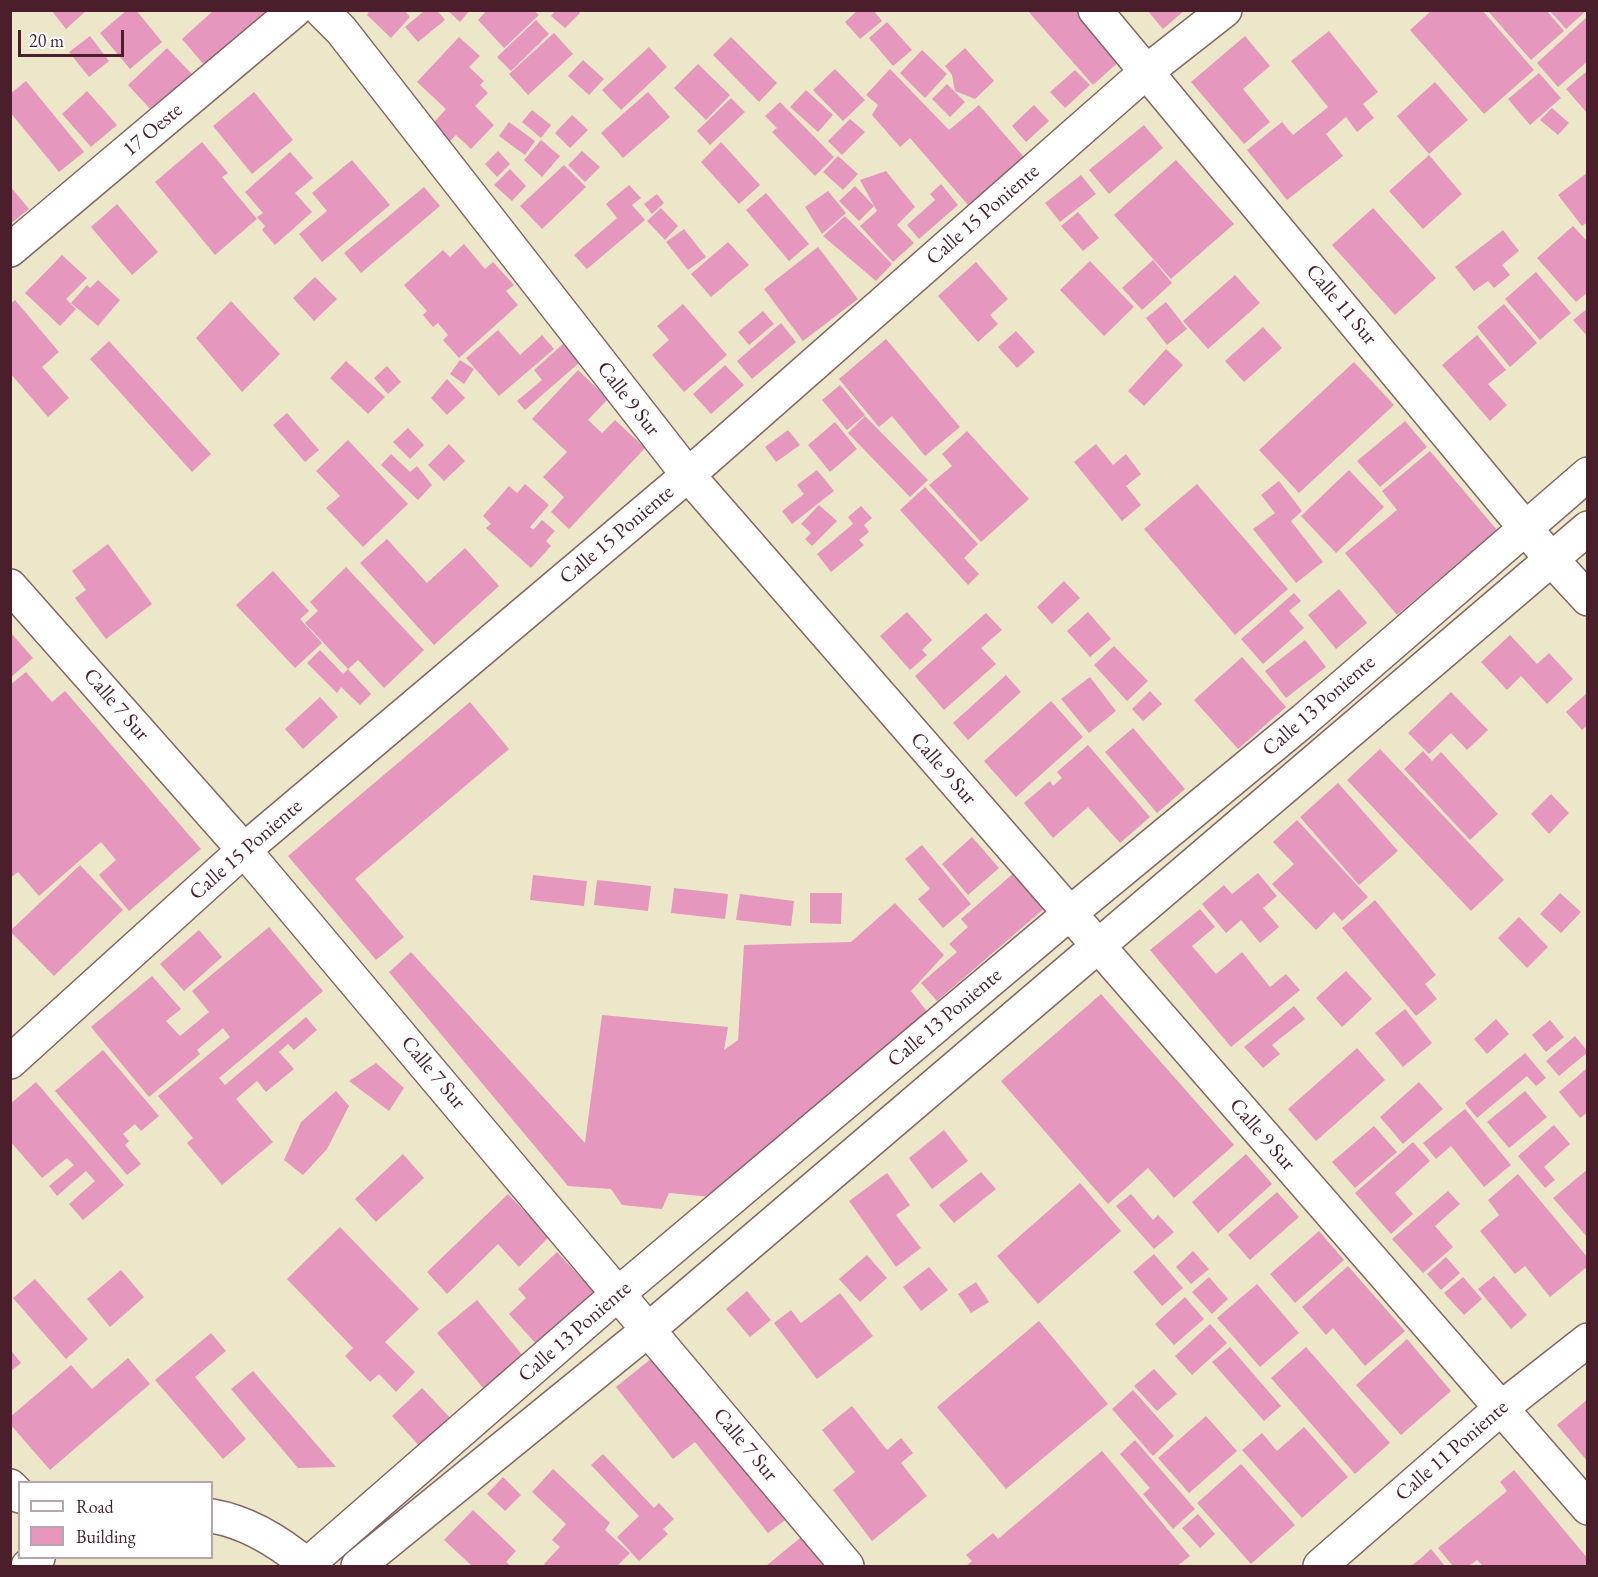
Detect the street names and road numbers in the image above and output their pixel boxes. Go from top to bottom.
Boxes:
street label: 17 Oeste [118,98,188,162]
street label: Calle 15 Poniente [921,159,1045,271]
street label: Calle 11 Sur [1300,259,1382,351]
street label: Calle 9 Sur [591,357,665,441]
street label: Calle 15 Poniente [555,480,679,590]
street label: Calle 13 Poniente [1257,650,1381,762]
street label: Calle 7 Sur [78,664,154,746]
street label: Calle 9 Sur [905,728,981,810]
street label: Calle 15 Poniente [184,794,308,906]
street label: Calle 13 Poniente [883,963,1007,1073]
street label: Calle 7 Sur [395,1031,471,1115]
street label: Calle 9 Sur [1224,1094,1300,1176]
street label: Calle 13 Poniente [513,1276,637,1388]
street label: Calle 11 Poniente [1390,1395,1514,1507]
street label: Calle 7 Sur [707,1403,783,1487]

